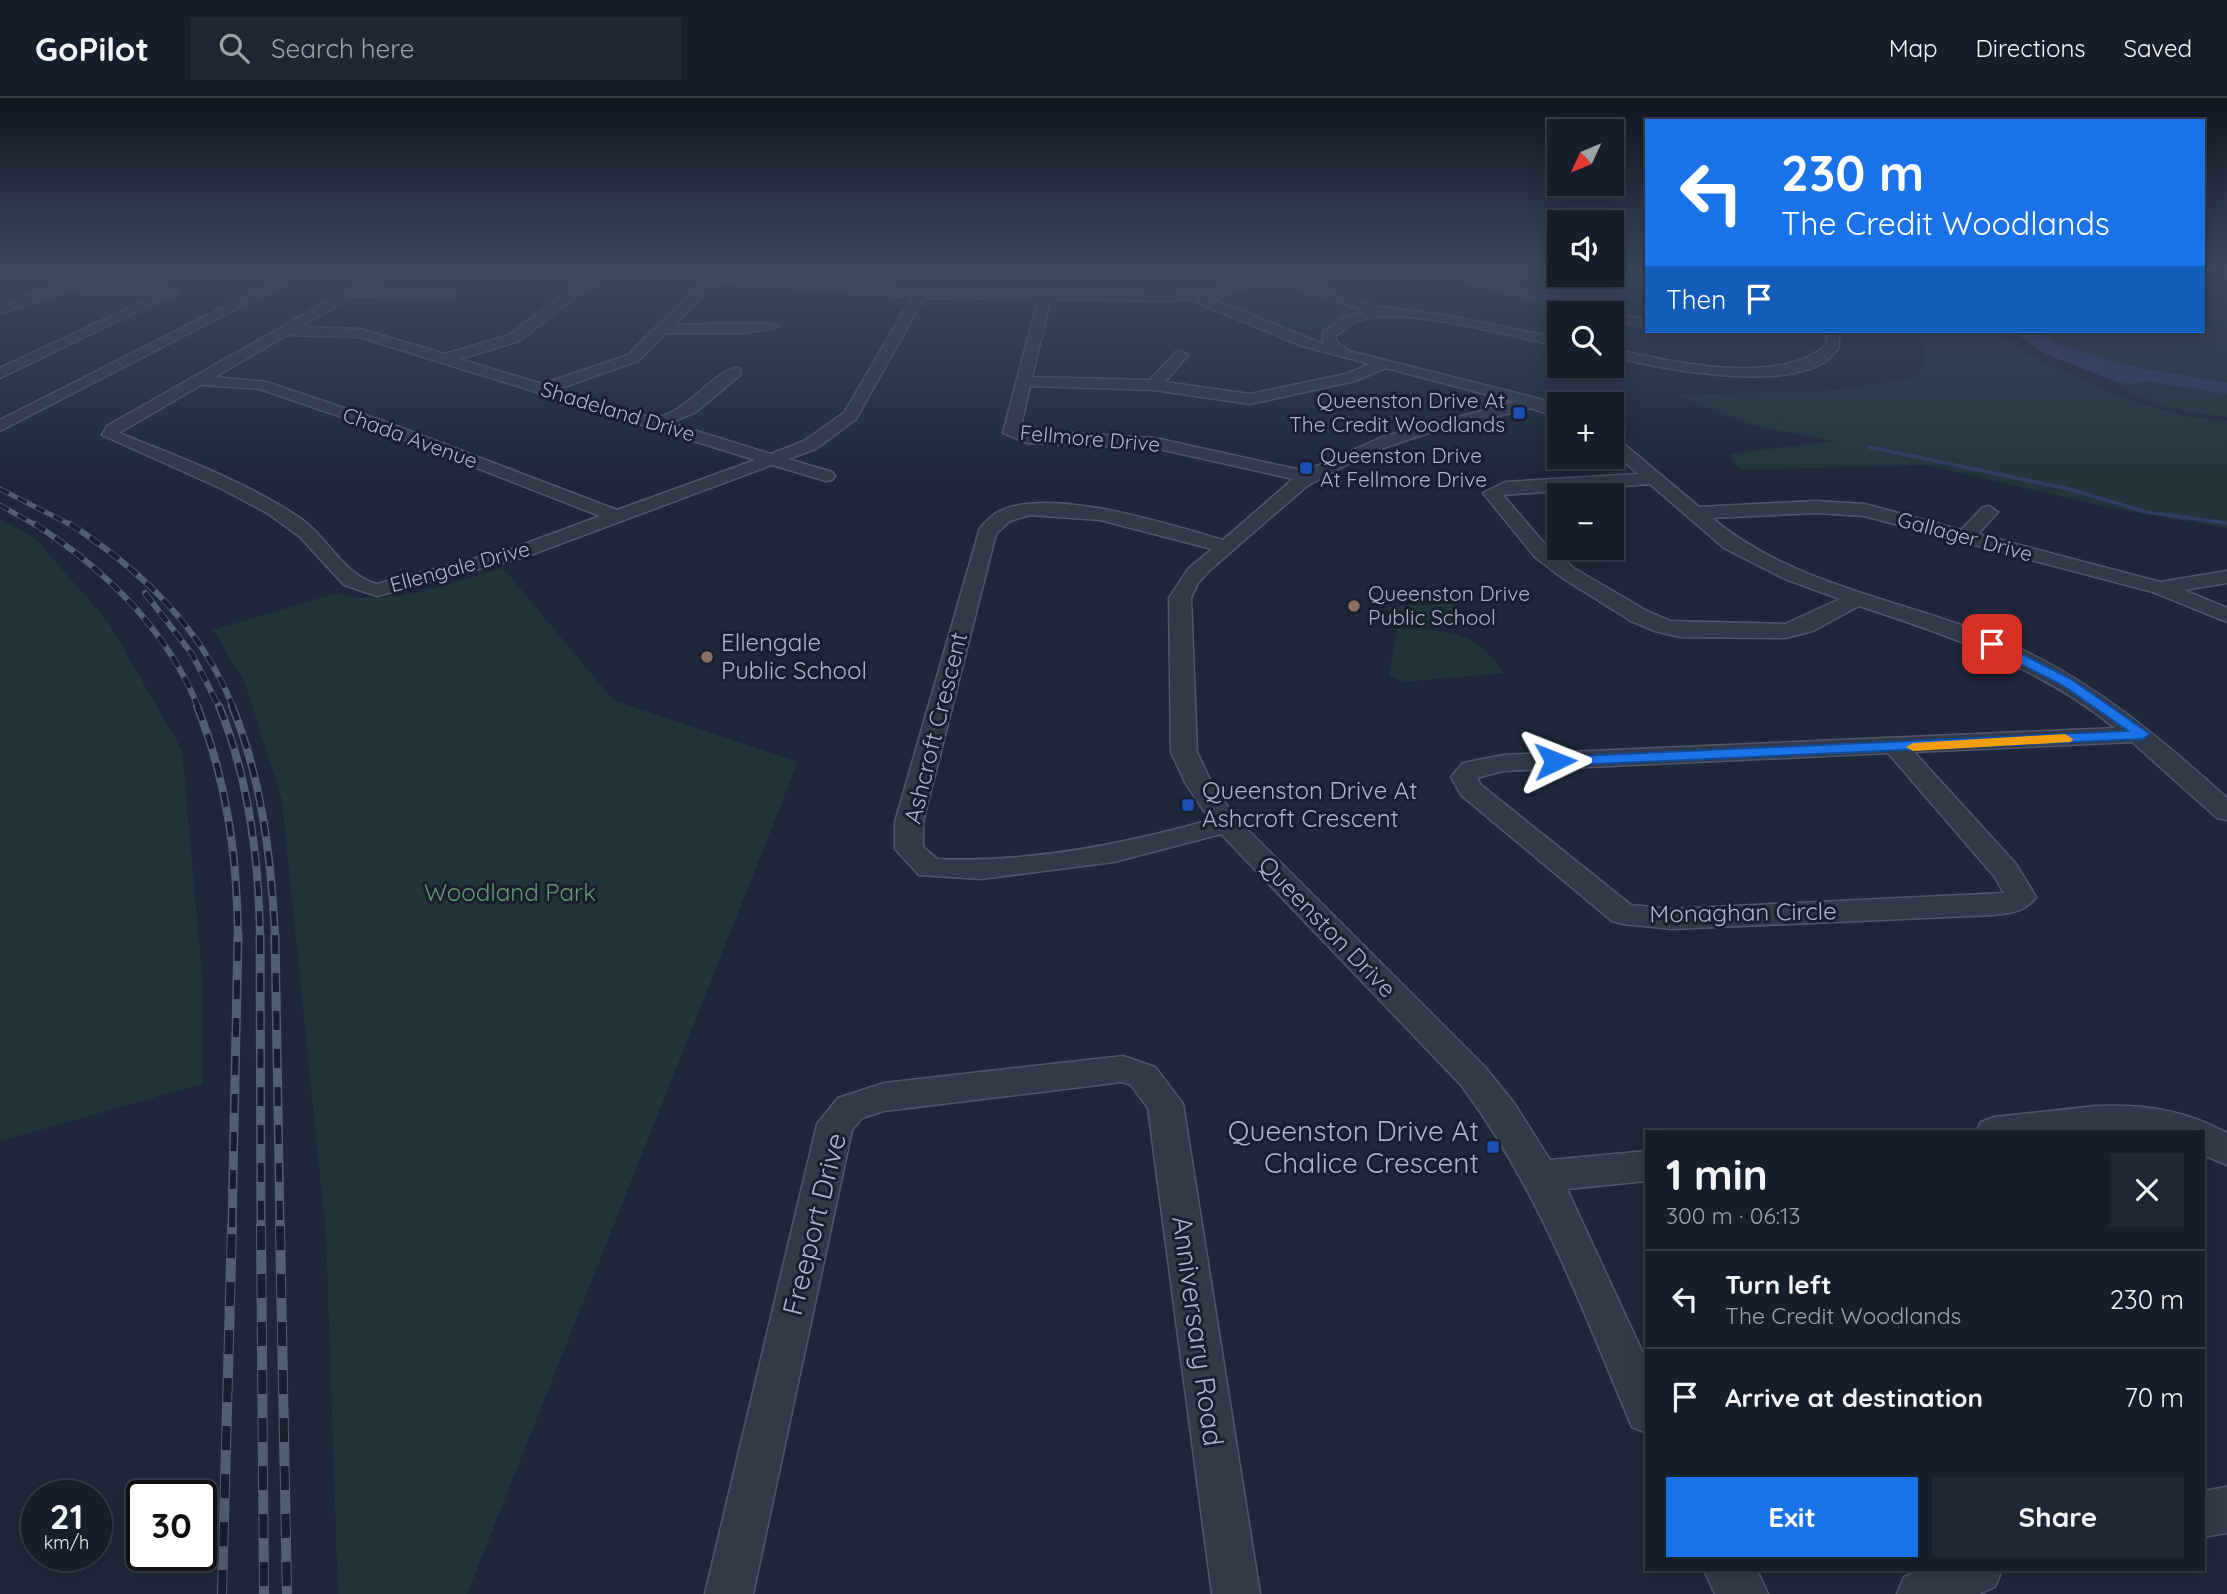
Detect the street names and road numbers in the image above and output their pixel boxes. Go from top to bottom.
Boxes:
street label: Shadeland Drive [538,375,698,447]
street label: Chada Avenue [339,401,481,473]
street label: Fellmore Drive [1019,419,1161,457]
street label: Gallager Drive [1895,505,2036,567]
street label: Ellengale Drive [387,535,533,597]
street label: Ashcroft Crescent [897,629,973,827]
street label: Queenston Drive [1253,849,1403,1003]
street label: Monaghan Circle [1649,895,1837,929]
street label: Freeport Drive [774,1129,853,1319]
street label: Anniversary Road [1165,1214,1232,1448]

